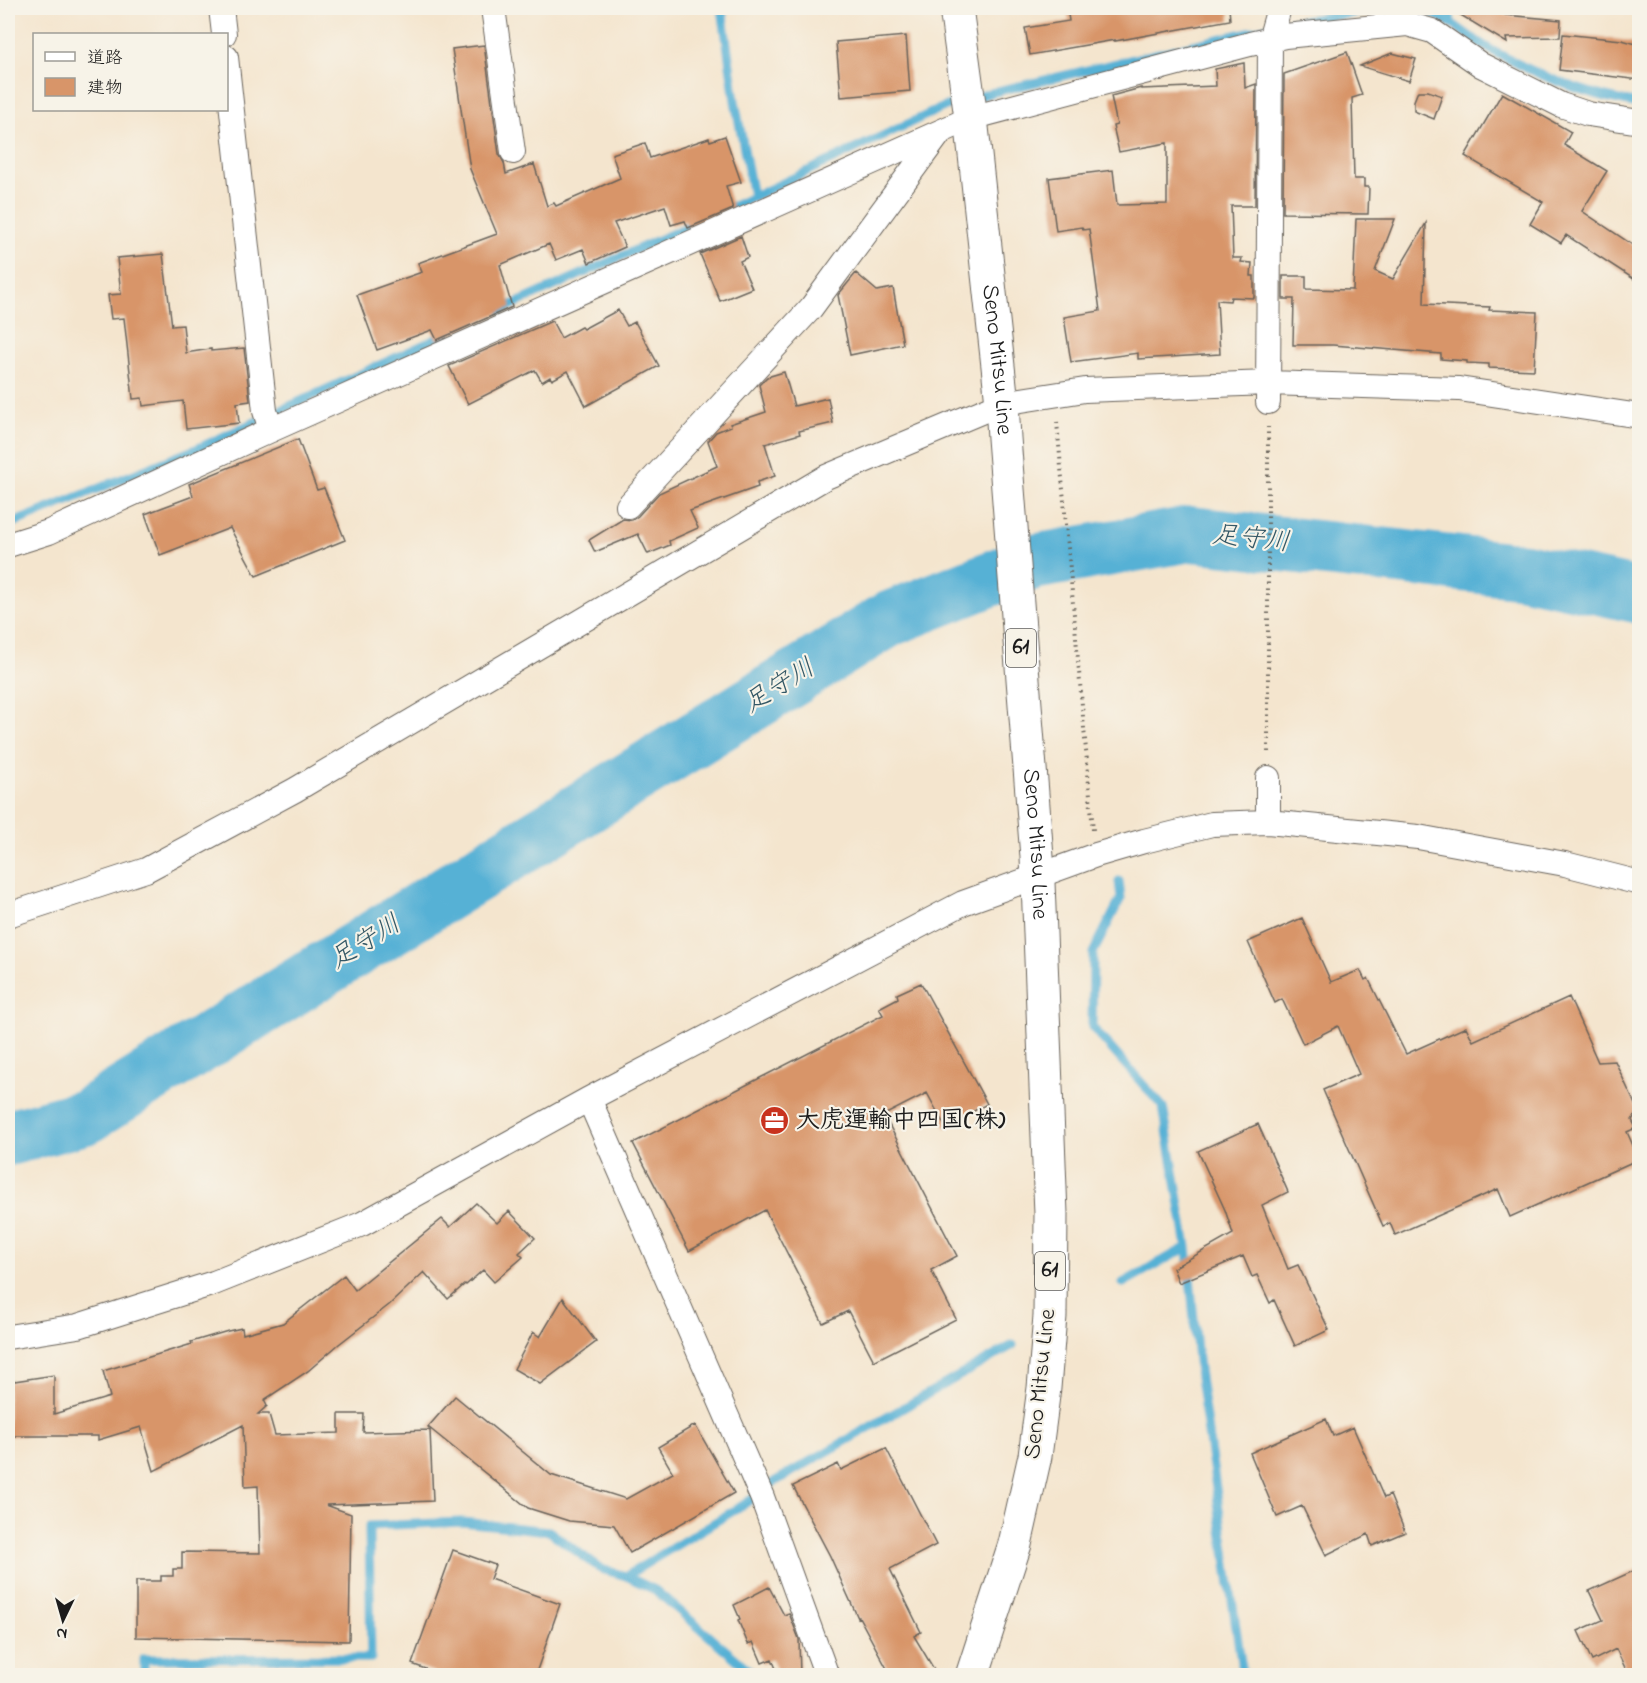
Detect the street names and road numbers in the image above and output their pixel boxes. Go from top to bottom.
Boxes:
street label: Seno Mitsu Line [972,283,1021,436]
road number: 61 [1006,629,1036,667]
street label: Seno Mitsu Line [1013,767,1057,920]
road number: 61 [1035,1252,1065,1290]
street label: Seno Mitsu Line [1016,1307,1066,1461]

